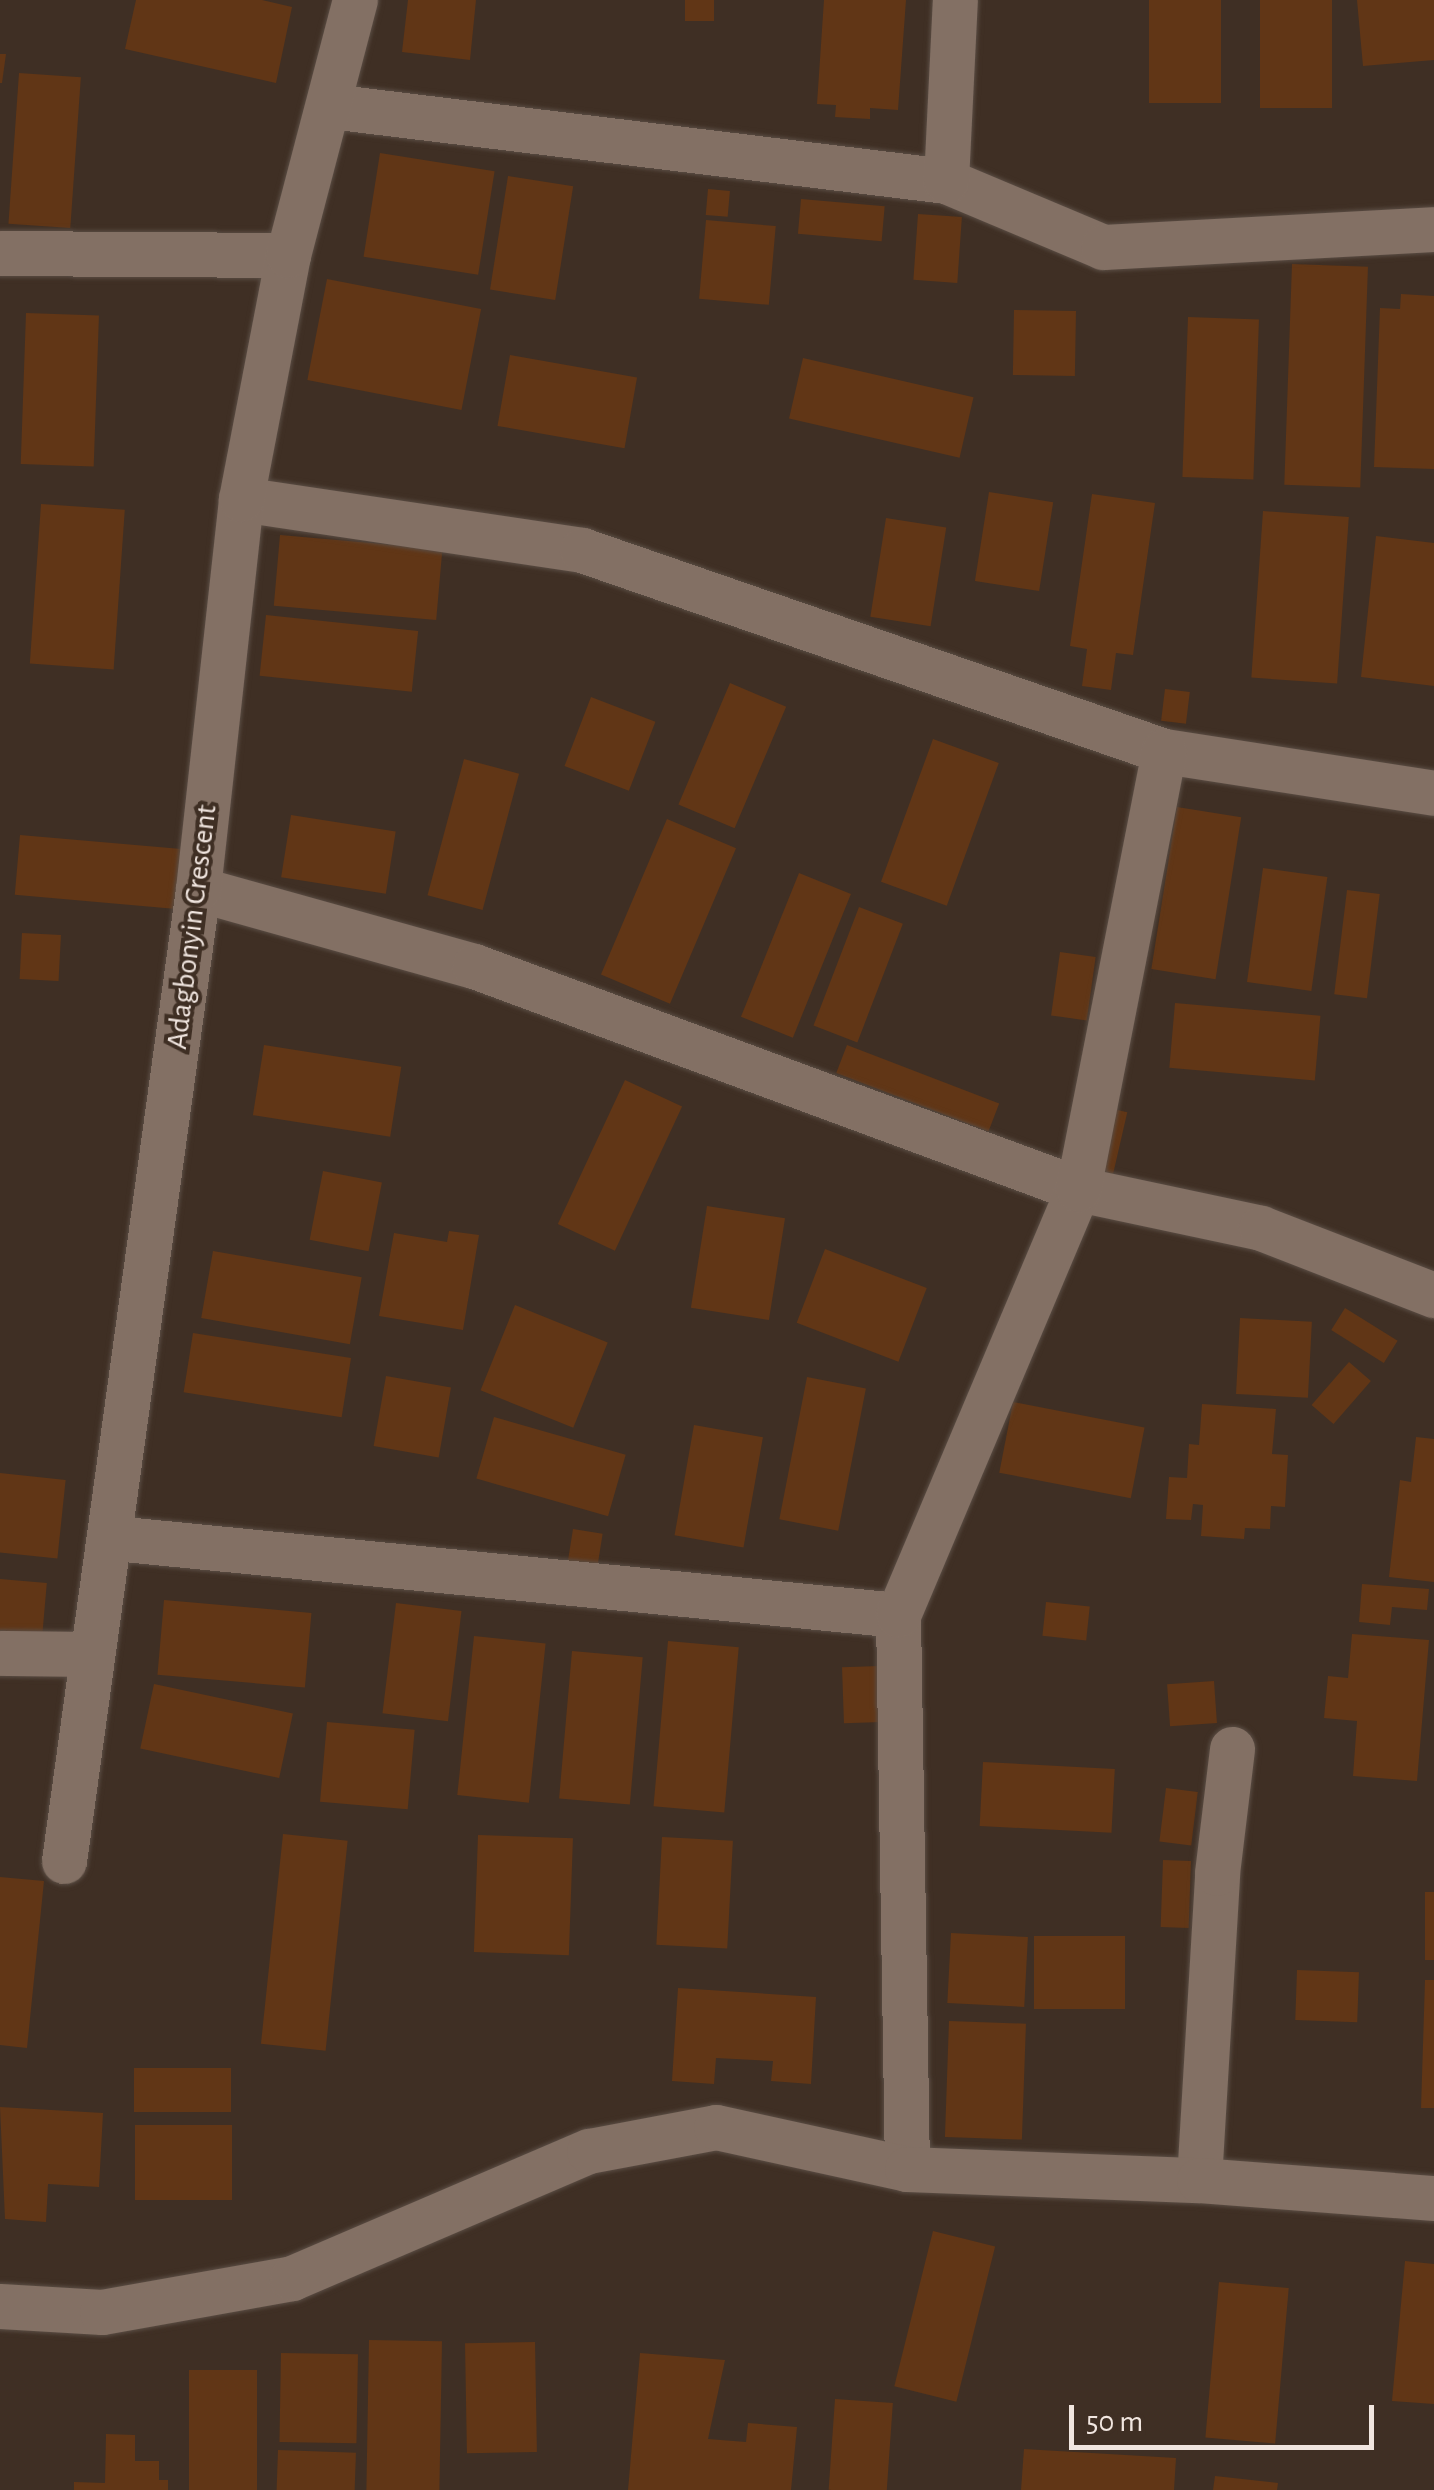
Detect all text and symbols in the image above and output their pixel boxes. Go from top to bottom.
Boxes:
street label: Adagbonyin Crescent [159,803,225,1051]
scale bar [1074,2385,1379,2447]
text: 50 m [1086,2407,1143,2437]

